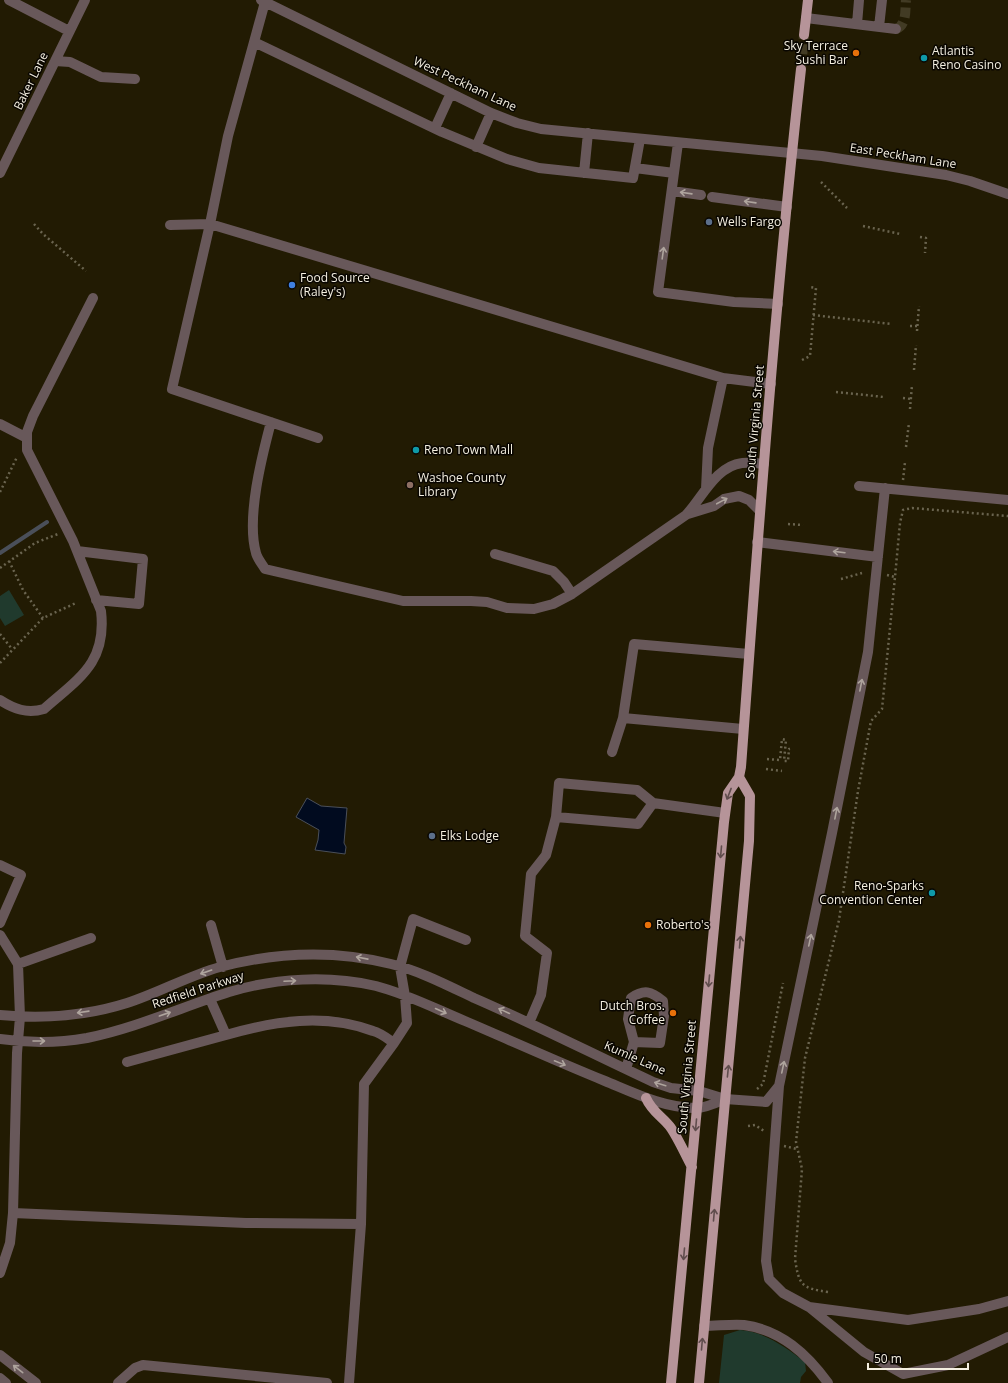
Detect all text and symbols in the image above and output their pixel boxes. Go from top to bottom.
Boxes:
place label: Sky Terrace Sushi Bar [784,37,848,68]
place label: Atlantis Reno Casino [932,42,1001,73]
marker: Sky Terrace Sushi Bar [851,48,861,58]
street label: Baker Lane [9,49,52,113]
street label: West Peckham Lane [411,52,520,115]
marker: Atlantis Reno Casino [919,53,929,63]
street label: East Peckham Lane [849,139,958,172]
one-way arrow [680,189,693,197]
one-way arrow [743,198,756,206]
place label: Wells Fargo [717,213,781,230]
marker: Wells Fargo [704,217,714,227]
one-way arrow [659,247,667,260]
place label: Food Source (Raley's) [300,269,370,300]
marker: Food Source (Raley's) [287,280,297,290]
street label: South Virginia Street [741,364,768,480]
place label: Reno Town Mall [424,441,513,458]
marker: Reno Town Mall [411,445,421,455]
place label: Washoe County Library [418,469,507,500]
marker: Washoe County Library [405,480,415,490]
one-way arrow [716,496,728,504]
one-way arrow [833,548,846,556]
one-way arrow [858,679,866,692]
one-way arrow [725,788,733,800]
one-way arrow [832,806,840,819]
place label: Elks Lodge [440,827,499,844]
marker: Elks Lodge [427,831,437,841]
one-way arrow [718,845,725,858]
place label: Reno-Sparks Convention Center [819,877,924,908]
marker: Reno-Sparks Convention Center [927,888,937,898]
place label: Roberto's [656,916,710,933]
marker: Roberto's [643,920,653,930]
one-way arrow [806,934,814,947]
one-way arrow [736,936,744,949]
one-way arrow [356,954,369,962]
street label: Redfield Parkway [150,966,247,1012]
one-way arrow [201,969,213,977]
one-way arrow [706,974,713,987]
one-way arrow [283,977,296,984]
place label: Dutch Bros. Coffee [600,997,665,1028]
one-way arrow [499,1007,511,1014]
one-way arrow [77,1008,90,1016]
one-way arrow [435,1008,447,1015]
marker: Dutch Bros. Coffee [668,1008,678,1018]
one-way arrow [158,1010,171,1017]
street label: South Virginia Street [673,1019,700,1135]
street label: Kumle Lane [602,1036,669,1079]
one-way arrow [32,1037,45,1045]
one-way arrow [554,1060,566,1067]
one-way arrow [779,1061,787,1074]
one-way arrow [724,1065,731,1078]
one-way arrow [654,1080,667,1087]
one-way arrow [692,1118,700,1131]
one-way arrow [710,1209,718,1222]
one-way arrow [680,1247,687,1260]
one-way arrow [699,1338,706,1351]
scale bar [868,1345,968,1371]
text: 50 m [874,1350,902,1367]
one-way arrow [12,1365,23,1374]

